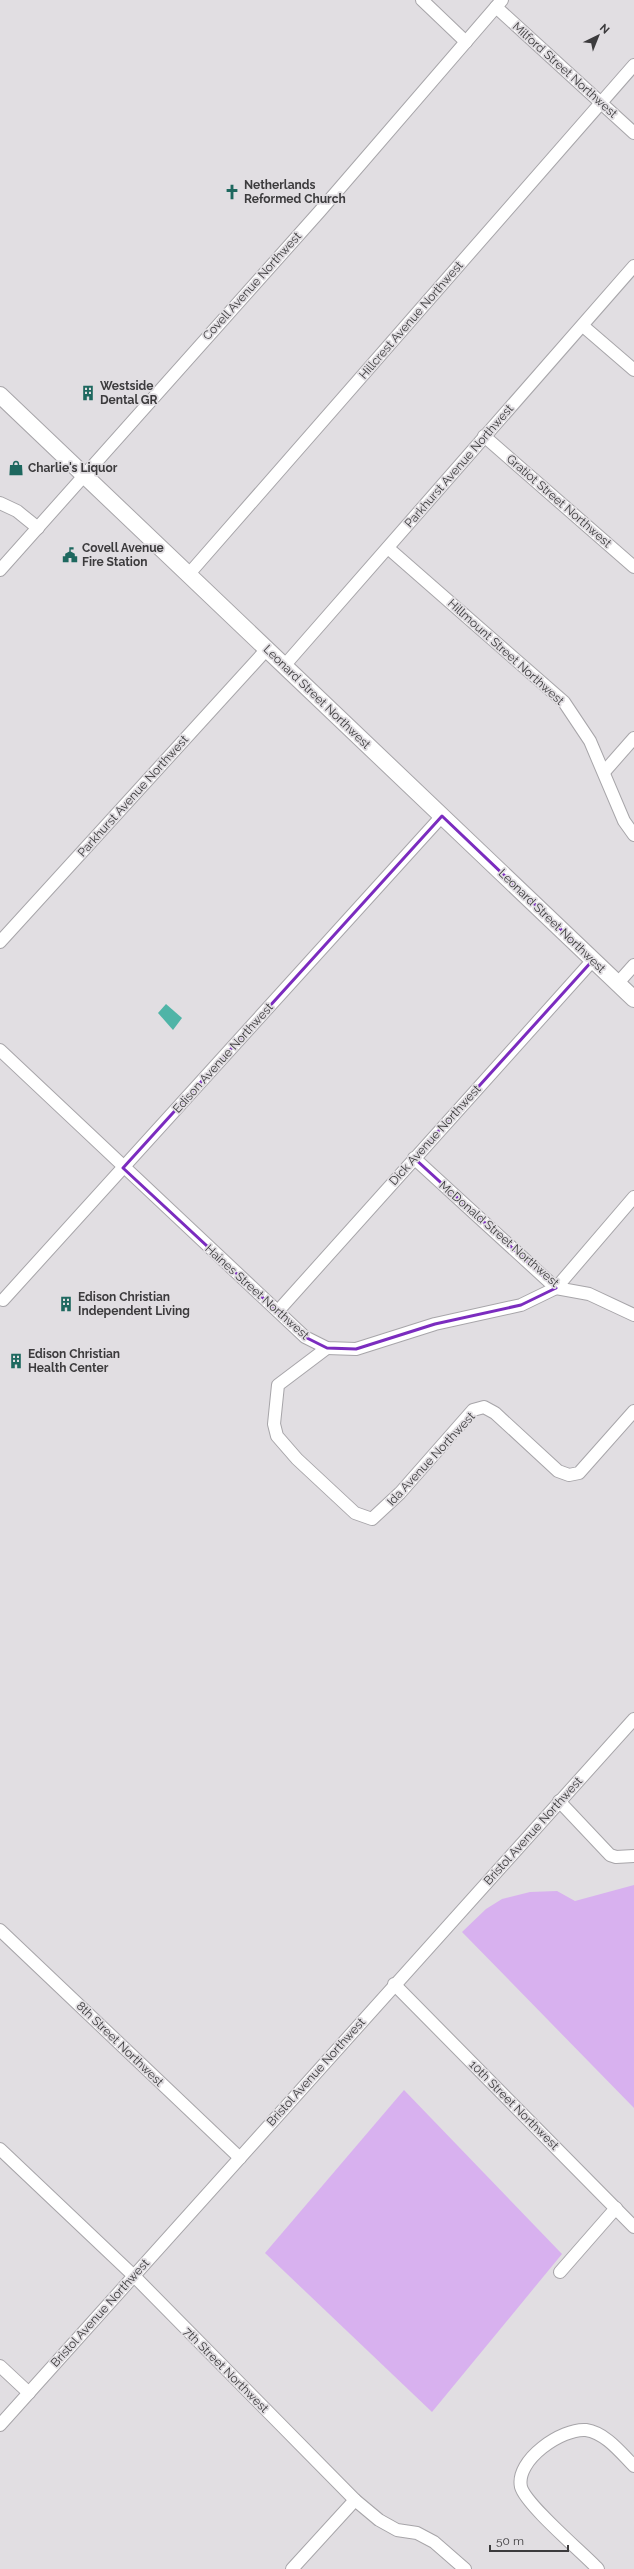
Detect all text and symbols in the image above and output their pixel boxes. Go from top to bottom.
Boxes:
north arrow [578,16,618,56]
street label: Milford Street Northwest [510,19,620,121]
place label: Netherlands Reformed Church [244,178,346,206]
church icon: Netherlands Reformed Church [223,183,241,201]
street label: Covell Avenue Northwest [200,229,304,343]
street label: Hillcrest Avenue Northwest [356,258,466,382]
place label: Westside Dental GR [100,379,158,407]
building icon: Westside Dental GR [79,384,97,402]
street label: Parkhurst Avenue Northwest [402,402,516,530]
street label: Gratiot Street Northwest [504,452,614,550]
shop icon: Charlie's Liquor [7,459,25,477]
place label: Charlie's Liquor [28,461,118,475]
place label: Covell Avenue Fire Station [82,541,164,569]
public building icon: Covell Avenue Fire Station [61,546,79,564]
street label: Hillmount Street Northwest [445,596,567,708]
street label: Leonard Street Northwest [261,642,373,752]
street label: Parkhurst Avenue Northwest [75,732,191,860]
street label: Leonard Street Northwest [496,866,608,976]
street label: Edison Avenue Northwest [170,1000,276,1116]
street label: Dick Avenue Northwest [386,1082,484,1188]
street label: McDonald Street Northwest [436,1178,562,1290]
street label: Haines Street Northwest [202,1242,312,1342]
place label: Edison Christian Independent Living [78,1290,190,1318]
building icon: Edison Christian Independent Living [57,1295,75,1313]
place label: Edison Christian Health Center [28,1347,120,1375]
building icon: Edison Christian Health Center [7,1352,25,1370]
street label: Ida Avenue Northwest [384,1409,478,1509]
street label: Bristol Avenue Northwest [481,1774,585,1888]
street label: 8th Street Northwest [74,1999,166,2089]
street label: Bristol Avenue Northwest [264,2015,368,2129]
street label: 10th Street Northwest [466,2057,562,2153]
street label: Bristol Avenue Northwest [48,2256,152,2370]
street label: 7th Street Northwest [181,2325,271,2415]
scale bar [490,2527,568,2553]
text: 50 m [496,2534,524,2548]

